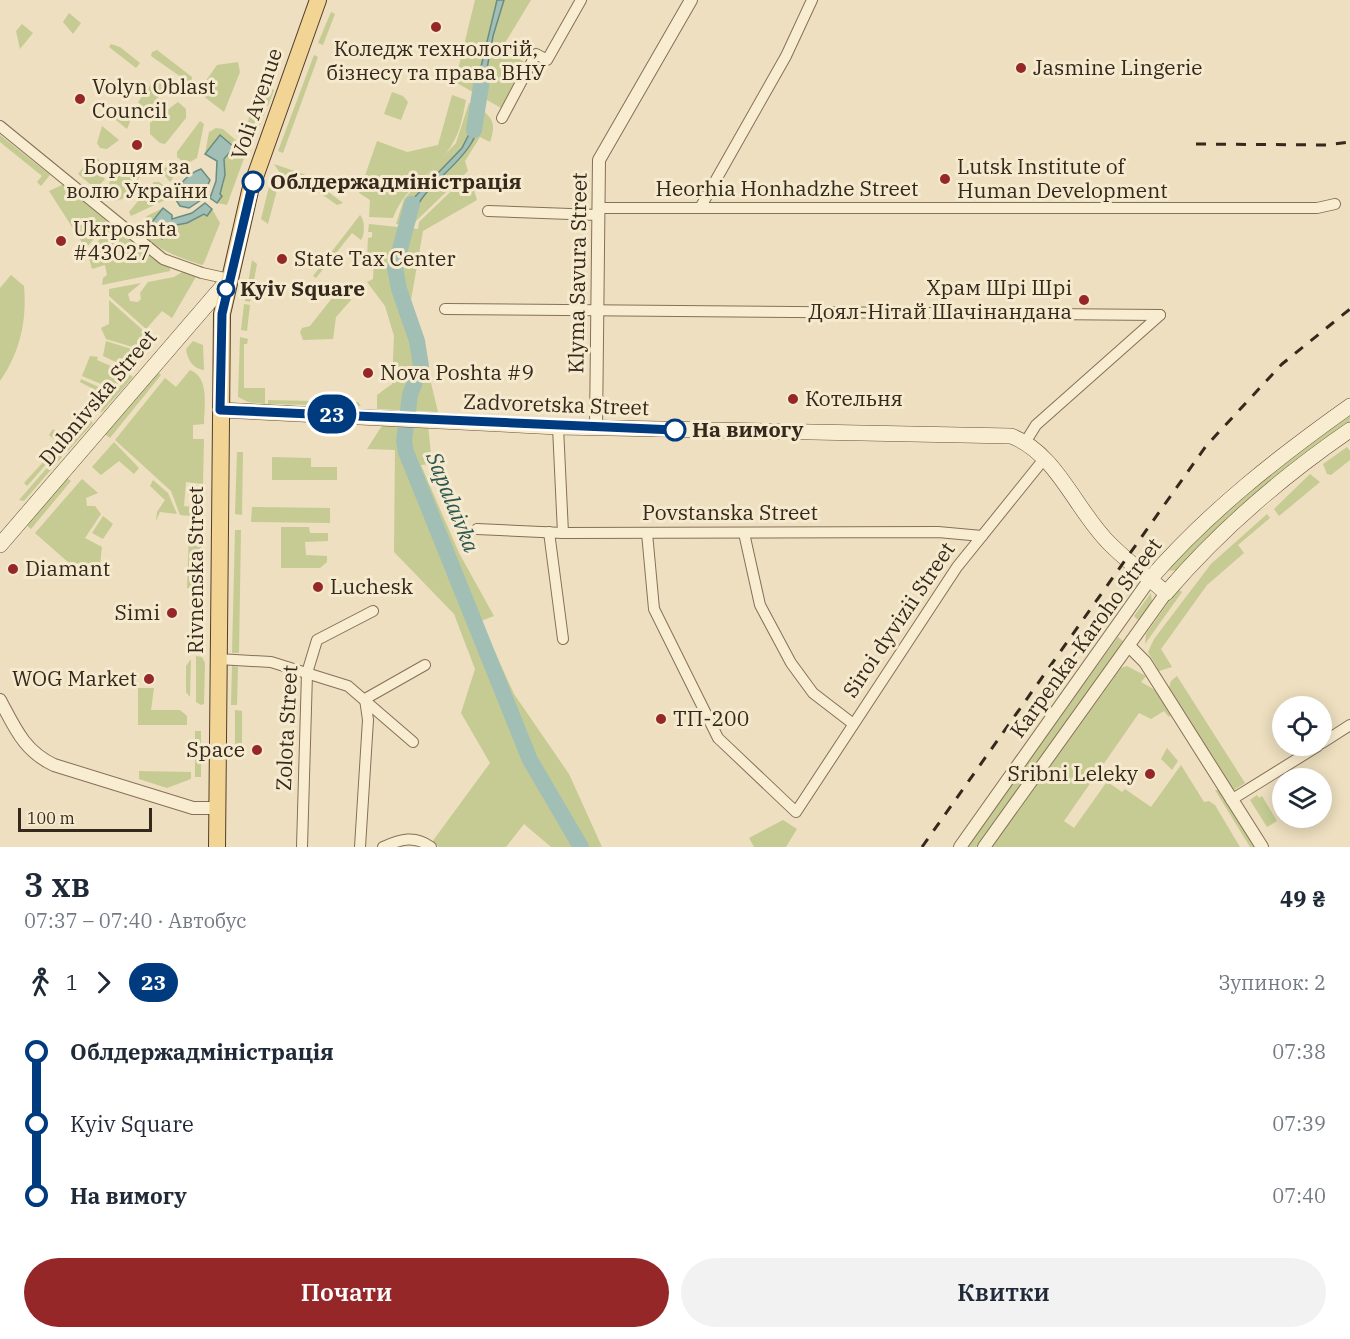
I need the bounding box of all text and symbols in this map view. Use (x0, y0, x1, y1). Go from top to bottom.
marker: Коледж технологій, бізнесу та права ВНУ (429, 20, 443, 34)
place label: Коледж технологій, бізнесу та права ВНУ (327, 34, 546, 86)
street label: Voli Avenue (224, 44, 288, 163)
place label: Jasmine Lingerie (1033, 53, 1203, 81)
marker: Jasmine Lingerie (1014, 61, 1028, 75)
place label: Volyn Oblast Council (92, 72, 215, 124)
marker: Volyn Oblast Council (73, 92, 87, 106)
marker: Борцям за волю України (130, 138, 144, 152)
place label: Борцям за волю України (66, 152, 208, 204)
place label: Lutsk Institute of Human Development (957, 152, 1168, 204)
place label: Облдержадміністрація (270, 167, 522, 195)
marker: Облдержадміністрація (242, 171, 264, 193)
street label: Klyma Savura Street (561, 172, 593, 374)
marker: Lutsk Institute of Human Development (938, 172, 952, 186)
street label: Heorhia Honhadzhe Street (655, 174, 919, 202)
place label: Ukrposhta #43027 (73, 214, 177, 266)
marker: Ukrposhta #43027 (54, 234, 68, 248)
place label: State Tax Center (294, 244, 456, 272)
marker: State Tax Center (275, 252, 289, 266)
place label: Храм Шрі Шрі Доял-Нітай Шачінандана (809, 273, 1072, 325)
place label: Kyiv Square (240, 274, 365, 302)
marker: Kyiv Square (217, 280, 235, 298)
marker: Храм Шрі Шрі Доял-Нітай Шачінандана (1077, 293, 1091, 307)
street label: Dubnivska Street (32, 323, 162, 471)
place label: Nova Poshta #9 (380, 358, 534, 386)
marker: Nova Poshta #9 (361, 366, 375, 380)
place label: Котельня (805, 384, 903, 412)
street label: Zadvoretska Street (462, 387, 650, 421)
marker: Котельня (786, 392, 800, 406)
line badge: 23 (305, 394, 359, 434)
text: 23 (319, 400, 345, 428)
place label: На вимогу (692, 415, 804, 443)
marker: На вимогу (664, 419, 686, 441)
water label: Sapalaivka (420, 446, 487, 556)
street label: Rivnenska Street (181, 486, 209, 654)
street label: Povstanska Street (642, 498, 818, 526)
street label: Karpenka-Karoho Street (1003, 532, 1167, 743)
street label: Siroi dyvizii Street (836, 536, 961, 703)
place label: Diamant (25, 554, 110, 582)
marker: Diamant (6, 562, 20, 576)
place label: Luchesk (330, 572, 414, 600)
marker: Luchesk (311, 580, 325, 594)
place label: Simi (114, 598, 160, 626)
marker: Simi (165, 606, 179, 620)
place label: WOG Market (12, 664, 137, 692)
street label: Zolota Street (269, 664, 303, 792)
marker: WOG Market (142, 672, 156, 686)
map controls (1272, 696, 1332, 828)
button: locate (1272, 696, 1332, 756)
place label: ТП-200 (673, 704, 749, 732)
marker: ТП-200 (654, 712, 668, 726)
place label: Space (186, 735, 245, 763)
marker: Space (250, 743, 264, 757)
place label: Sribni Leleky (1008, 759, 1139, 787)
marker: Sribni Leleky (1143, 767, 1157, 781)
button: layers (1272, 768, 1332, 828)
scale bar (18, 805, 152, 832)
text: 100 m (27, 808, 75, 828)
text: 3 хв (24, 863, 90, 906)
text: 49 ₴ (1280, 884, 1326, 913)
text: 07:37 – 07:40 · Автобус (24, 907, 247, 934)
icon: walk (24, 966, 57, 999)
icon: forward (87, 966, 120, 999)
text: 23 (141, 968, 166, 996)
text: 1 (66, 969, 78, 996)
text: Зупинок: 2 (1218, 969, 1326, 996)
text: Облдержадміністрація (70, 1037, 334, 1066)
text: 07:38 (1272, 1038, 1326, 1065)
text: Kyiv Square (70, 1109, 194, 1138)
text: 07:39 (1272, 1110, 1326, 1137)
text: На вимогу (70, 1181, 187, 1210)
text: 07:40 (1272, 1182, 1326, 1209)
button: Почати (24, 1258, 669, 1327)
button: Квитки (681, 1258, 1326, 1327)

